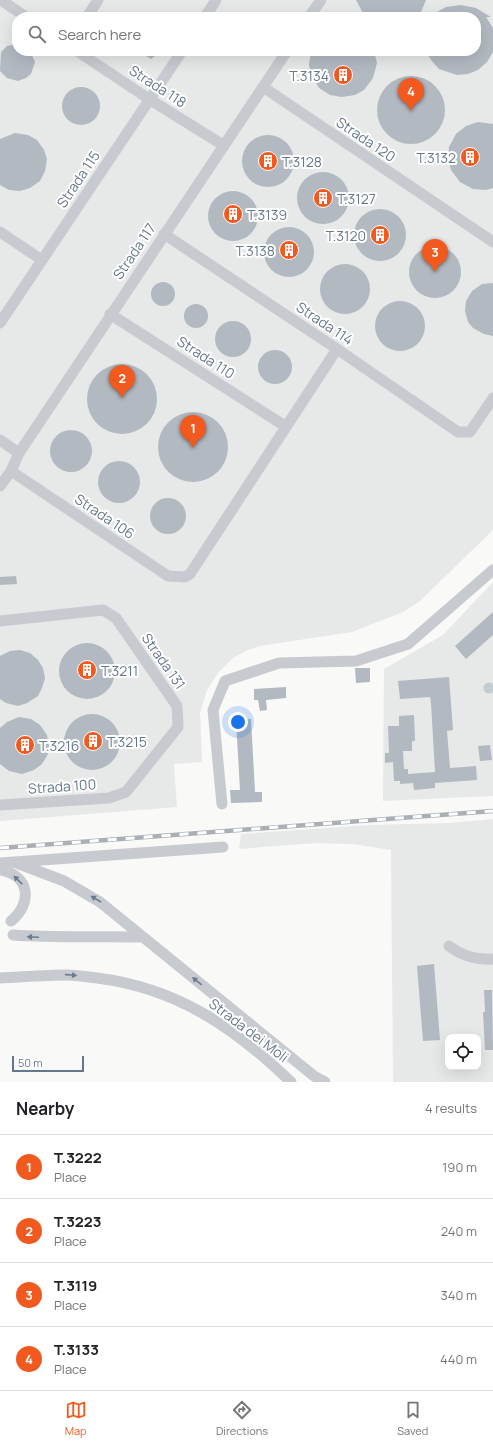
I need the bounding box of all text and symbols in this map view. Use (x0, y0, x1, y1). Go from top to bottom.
search box (12, 12, 481, 56)
icon: search (26, 23, 48, 45)
text: Search here (58, 24, 141, 45)
street label: Strada 118 (126, 60, 190, 112)
building icon: T.3134 (332, 64, 354, 86)
place label: T.3134 (289, 66, 329, 85)
pin: 4 (398, 78, 424, 111)
street label: Strada 120 (333, 112, 399, 166)
building icon: T.3132 (459, 146, 481, 168)
street label: Strada 115 (52, 147, 104, 211)
place label: T.3132 (417, 148, 456, 167)
building icon: T.3128 (257, 150, 279, 172)
place label: T.3128 (282, 152, 322, 171)
building icon: T.3127 (312, 187, 334, 209)
place label: T.3127 (337, 189, 376, 208)
building icon: T.3139 (222, 203, 244, 225)
place label: T.3139 (247, 205, 287, 224)
street label: Strada 117 (108, 219, 160, 283)
building icon: T.3120 (369, 224, 391, 246)
place label: T.3120 (326, 226, 366, 245)
building icon: T.3138 (278, 239, 300, 261)
pin: 3 (422, 239, 448, 272)
place label: T.3138 (235, 241, 275, 260)
street label: Strada 114 (293, 297, 357, 349)
street label: Strada 110 (174, 331, 238, 383)
pin: 2 (109, 365, 135, 398)
pin: 1 (180, 415, 206, 448)
street label: Strada 106 (71, 489, 139, 543)
street label: Strada 131 (138, 629, 190, 693)
building icon: T.3211 (76, 659, 98, 681)
place label: T.3211 (101, 661, 138, 680)
your location (228, 712, 248, 732)
building icon: T.3215 (82, 730, 104, 752)
place label: T.3215 (107, 732, 147, 751)
building icon: T.3216 (14, 734, 36, 756)
place label: T.3216 (39, 736, 79, 755)
street label: Strada 100 (27, 774, 97, 798)
one-way arrow (13, 875, 23, 885)
one-way arrow (90, 896, 102, 903)
one-way arrow (27, 933, 39, 940)
one-way arrow (65, 972, 77, 979)
one-way arrow (191, 977, 202, 986)
street label: Strada dei Moli (205, 994, 293, 1066)
map controls (445, 1034, 481, 1070)
button: locate (445, 1034, 481, 1070)
scale bar (12, 1054, 84, 1073)
text: 50 m (18, 1055, 43, 1070)
text: Nearby (16, 1097, 74, 1120)
text: 4 results (425, 1099, 477, 1117)
text: T.3222 (54, 1147, 102, 1168)
text: 1 (26, 1158, 32, 1176)
text: 190 m (442, 1158, 477, 1176)
text: Place (54, 1168, 87, 1186)
text: T.3223 (54, 1211, 101, 1232)
text: 2 (25, 1222, 33, 1240)
text: 240 m (441, 1222, 477, 1240)
text: Place (54, 1232, 87, 1250)
text: T.3119 (54, 1275, 97, 1296)
text: 3 (25, 1286, 33, 1304)
text: 340 m (441, 1286, 477, 1304)
text: Place (54, 1296, 87, 1314)
text: T.3133 (54, 1339, 99, 1360)
text: 4 (25, 1350, 33, 1368)
text: 440 m (440, 1350, 477, 1368)
text: Place (54, 1360, 87, 1378)
tab: Map (65, 1399, 87, 1438)
tab: Directions (216, 1399, 268, 1438)
tab: Saved (397, 1399, 428, 1438)

